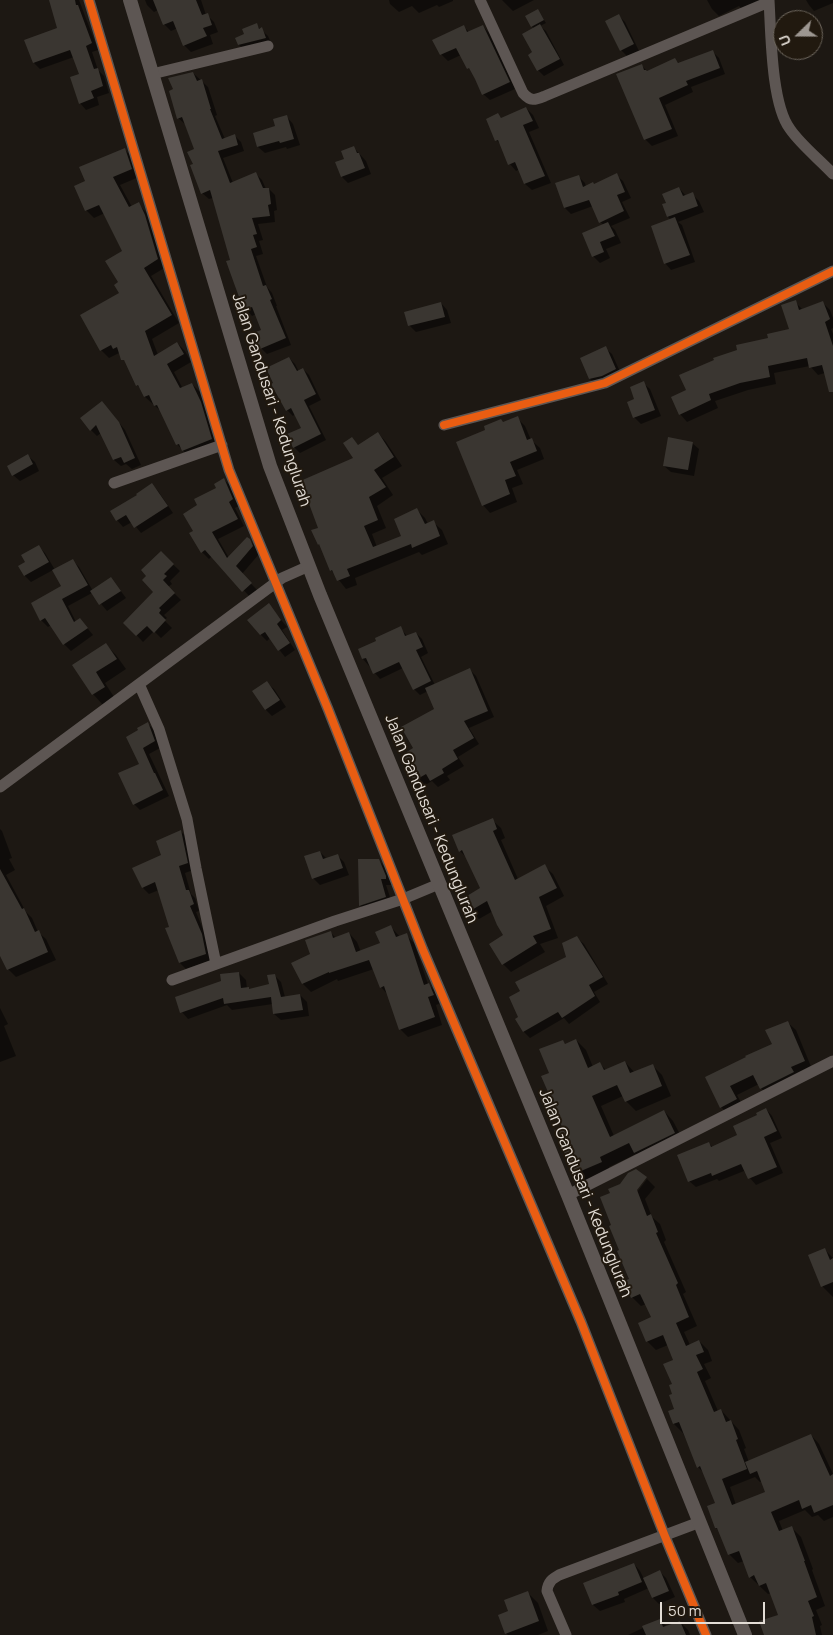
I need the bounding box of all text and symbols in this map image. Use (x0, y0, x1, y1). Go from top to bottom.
north arrow (773, 10, 823, 60)
text: U (774, 32, 795, 49)
street label: Jalan Gandusari - Kedunglurah (227, 291, 315, 509)
street label: Jalan Gandusari - Kedunglurah (380, 712, 482, 926)
street label: Jalan Gandusari - Kedunglurah (534, 1086, 636, 1300)
scale bar (663, 1592, 768, 1624)
text: 50 m (668, 1600, 702, 1621)

